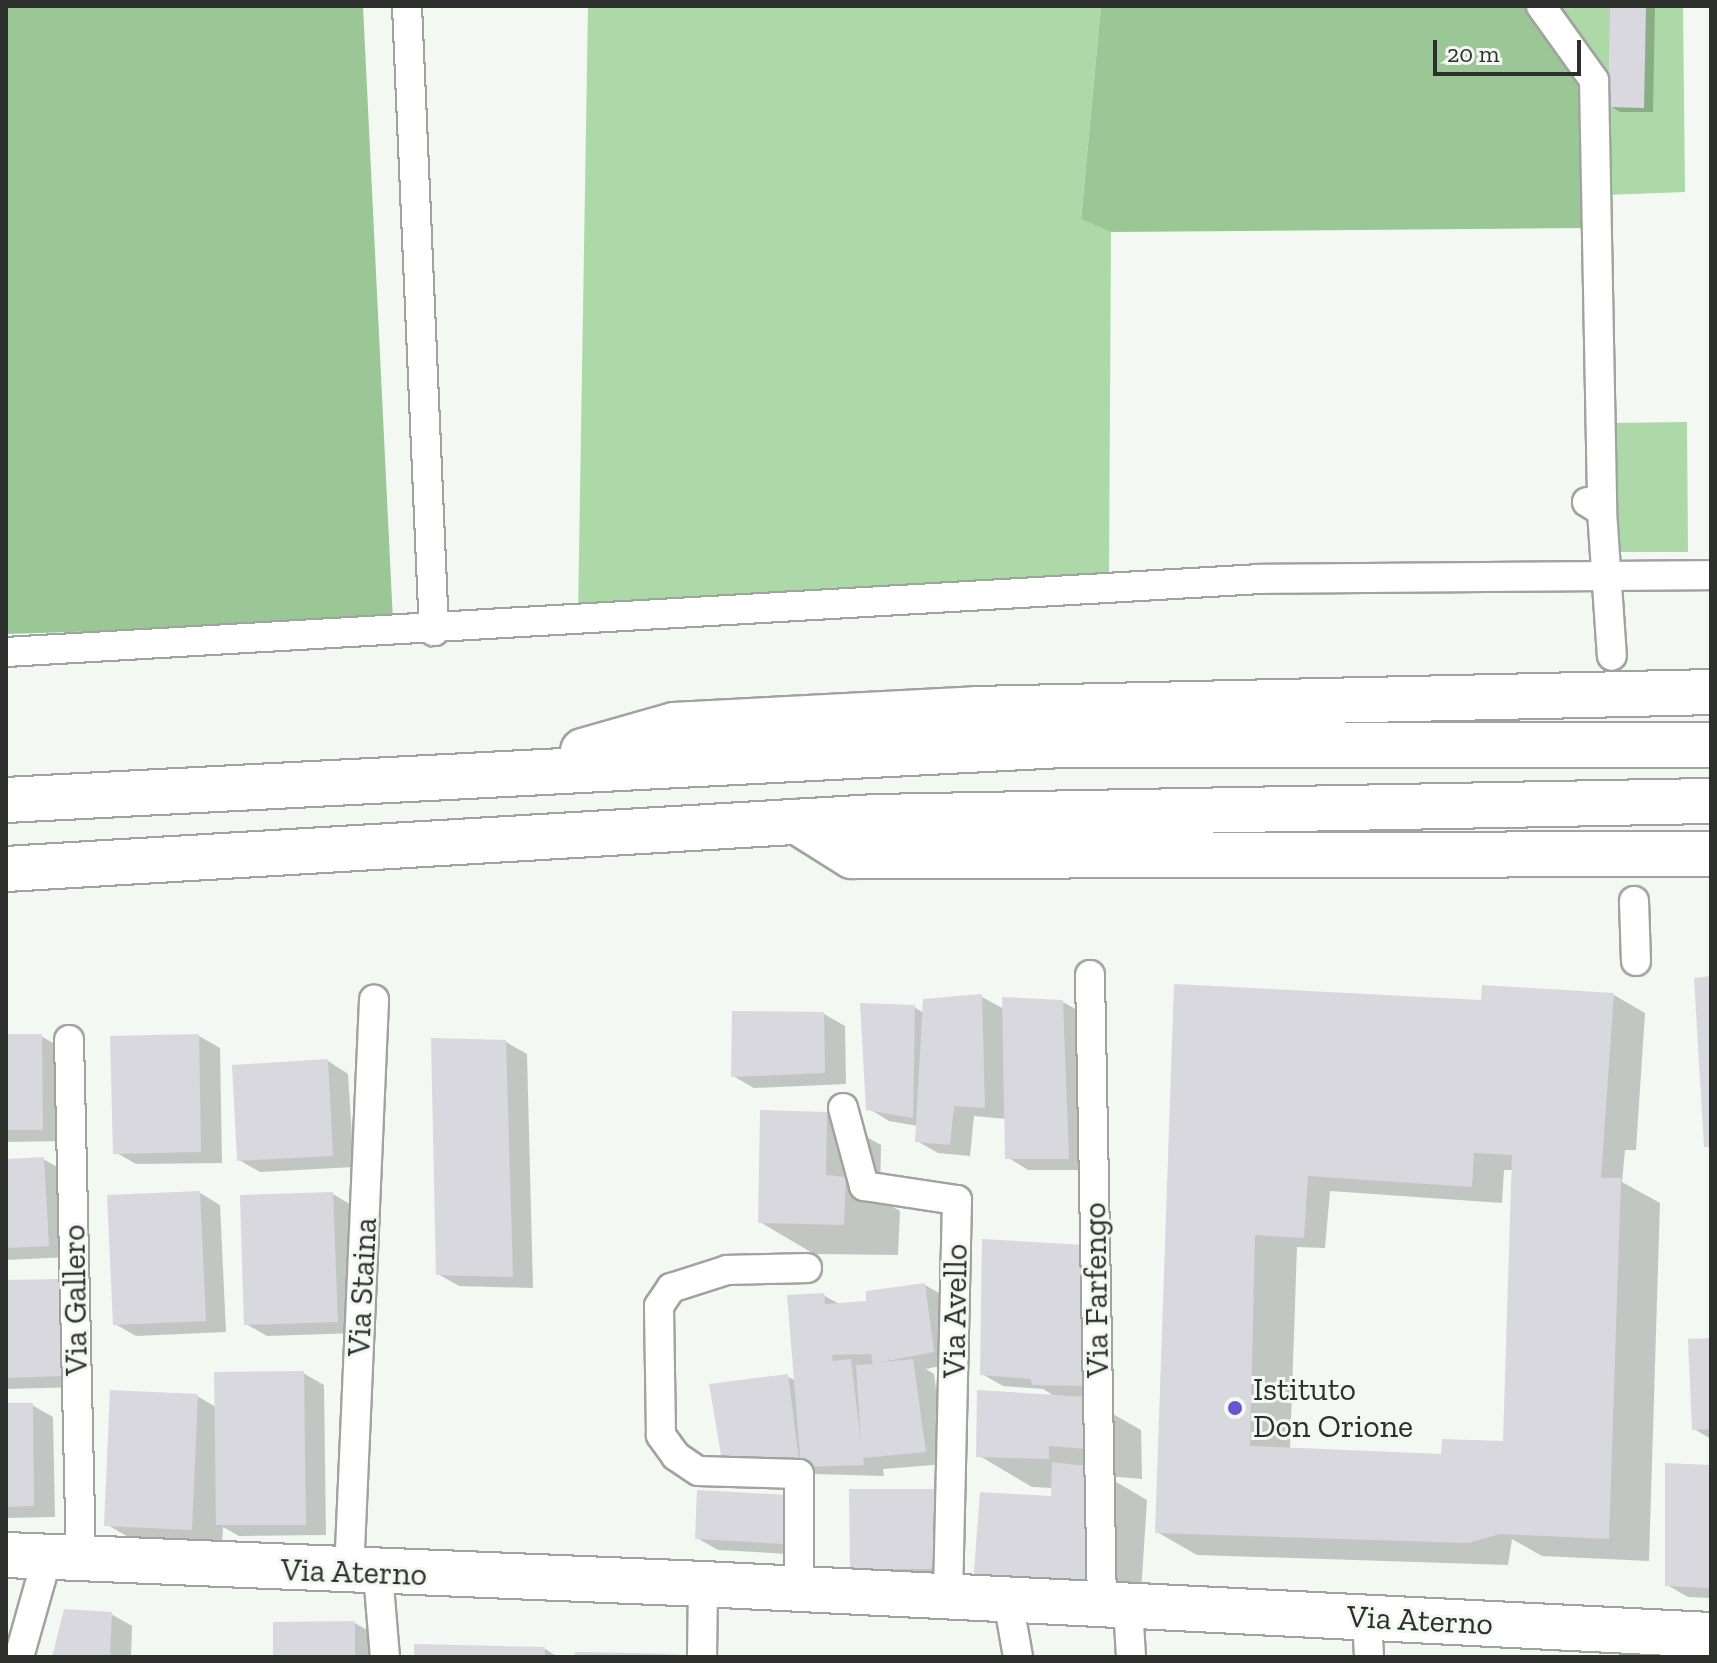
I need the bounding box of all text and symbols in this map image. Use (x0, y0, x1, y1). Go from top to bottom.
scale bar (1437, 24, 1585, 74)
text: 20 m (1447, 39, 1499, 68)
street label: Via Farfengo (1075, 1202, 1117, 1378)
street label: Via Staina (339, 1217, 385, 1357)
street label: Via Gallero (54, 1224, 96, 1376)
street label: Via Avello (935, 1243, 975, 1379)
place label: Istituto Don Orione (1253, 1371, 1413, 1446)
marker: Istituto Don Orione (1224, 1397, 1246, 1419)
street label: Via Aterno (280, 1550, 428, 1594)
street label: Via Aterno (1345, 1597, 1495, 1643)

